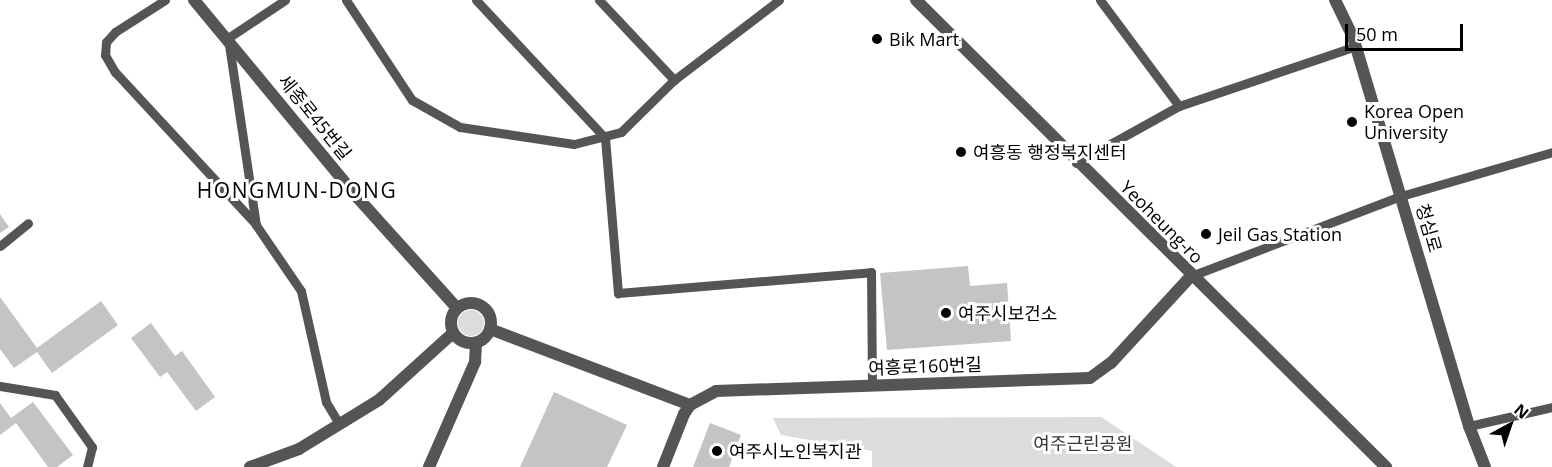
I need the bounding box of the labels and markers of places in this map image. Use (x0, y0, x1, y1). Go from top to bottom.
place label: Bik Mart (889, 28, 959, 50)
marker: Bik Mart (870, 32, 884, 46)
place label: Korea Open University (1364, 101, 1464, 144)
marker: Korea Open University (1345, 115, 1359, 129)
place label: 여흥동 행정복지센터 (973, 141, 1127, 163)
marker: 여흥동 행정복지센터 (954, 145, 968, 159)
place label: Jeil Gas Station (1218, 223, 1342, 245)
marker: Jeil Gas Station (1199, 227, 1213, 241)
place label: 여주시보건소 (958, 302, 1057, 324)
marker: 여주시보건소 (939, 306, 953, 320)
place label: 여주시노인복지관 (729, 440, 861, 462)
marker: 여주시노인복지관 (710, 444, 724, 458)

